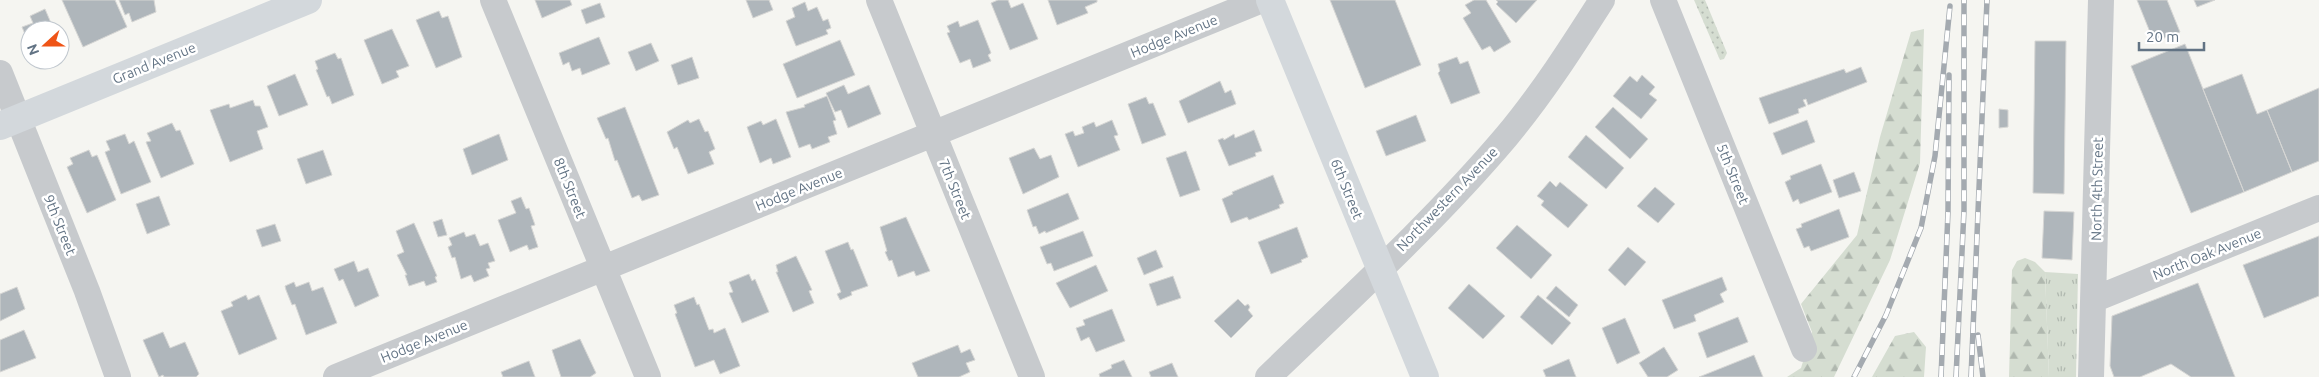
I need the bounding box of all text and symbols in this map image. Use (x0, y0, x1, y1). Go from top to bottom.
street label: Hodge Avenue (1128, 11, 1220, 61)
north arrow (20, 20, 70, 70)
scale bar (2139, 20, 2204, 52)
text: 20 m (2146, 28, 2179, 45)
street label: Grand Avenue (110, 39, 198, 87)
text: N (24, 42, 42, 57)
street label: North 4th Street (2088, 136, 2106, 241)
street label: 5th Street (1714, 141, 1753, 207)
street label: Northwestern Avenue (1393, 144, 1501, 254)
street label: 8th Street (551, 155, 590, 221)
street label: 7th Street (936, 156, 975, 222)
street label: 6th Street (1328, 156, 1367, 222)
street label: Hodge Avenue (753, 164, 845, 214)
street label: 9th Street (41, 192, 80, 258)
street label: North Oak Avenue (2150, 225, 2264, 283)
street label: Hodge Avenue (378, 316, 470, 366)

